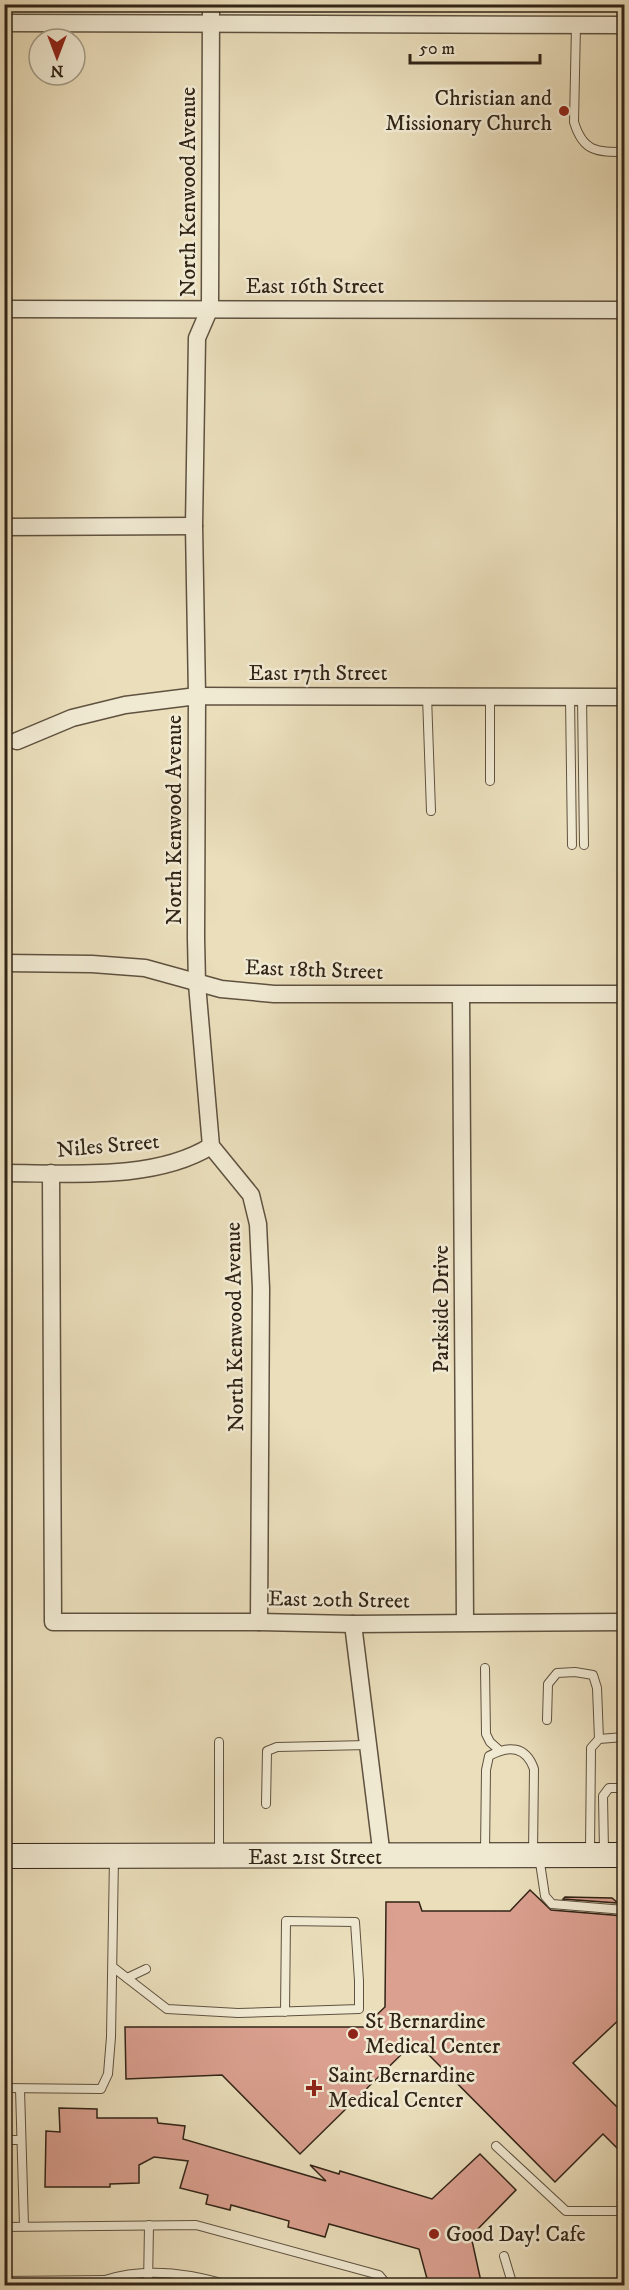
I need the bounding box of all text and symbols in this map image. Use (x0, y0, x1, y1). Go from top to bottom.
north arrow (27, 27, 87, 87)
scale bar (410, 27, 540, 65)
text: 50 m (419, 38, 455, 60)
text: N (50, 61, 64, 81)
place label: Christian and Missionary Church (385, 85, 552, 137)
street label: North Kenwood Avenue (175, 87, 202, 297)
marker: Christian and Missionary Church (557, 104, 571, 118)
street label: East 16th Street (246, 273, 384, 300)
street label: East 17th Street (248, 660, 388, 687)
street label: North Kenwood Avenue (161, 715, 188, 925)
street label: East 18th Street (244, 954, 384, 986)
street label: Niles Street (56, 1128, 160, 1164)
street label: North Kenwood Avenue (220, 1222, 250, 1432)
street label: Parkside Drive (428, 1245, 455, 1373)
street label: East 20th Street (268, 1585, 410, 1615)
street label: East 21st Street (248, 1844, 382, 1871)
place label: St Bernardine Medical Center (365, 2008, 501, 2060)
marker: St Bernardine Medical Center (346, 2027, 360, 2041)
place label: Saint Bernardine Medical Center (328, 2062, 475, 2114)
marker: Saint Bernardine Medical Center (305, 2079, 323, 2097)
place label: Good Day! Cafe (446, 2221, 586, 2248)
marker: Good Day! Cafe (427, 2227, 441, 2241)

